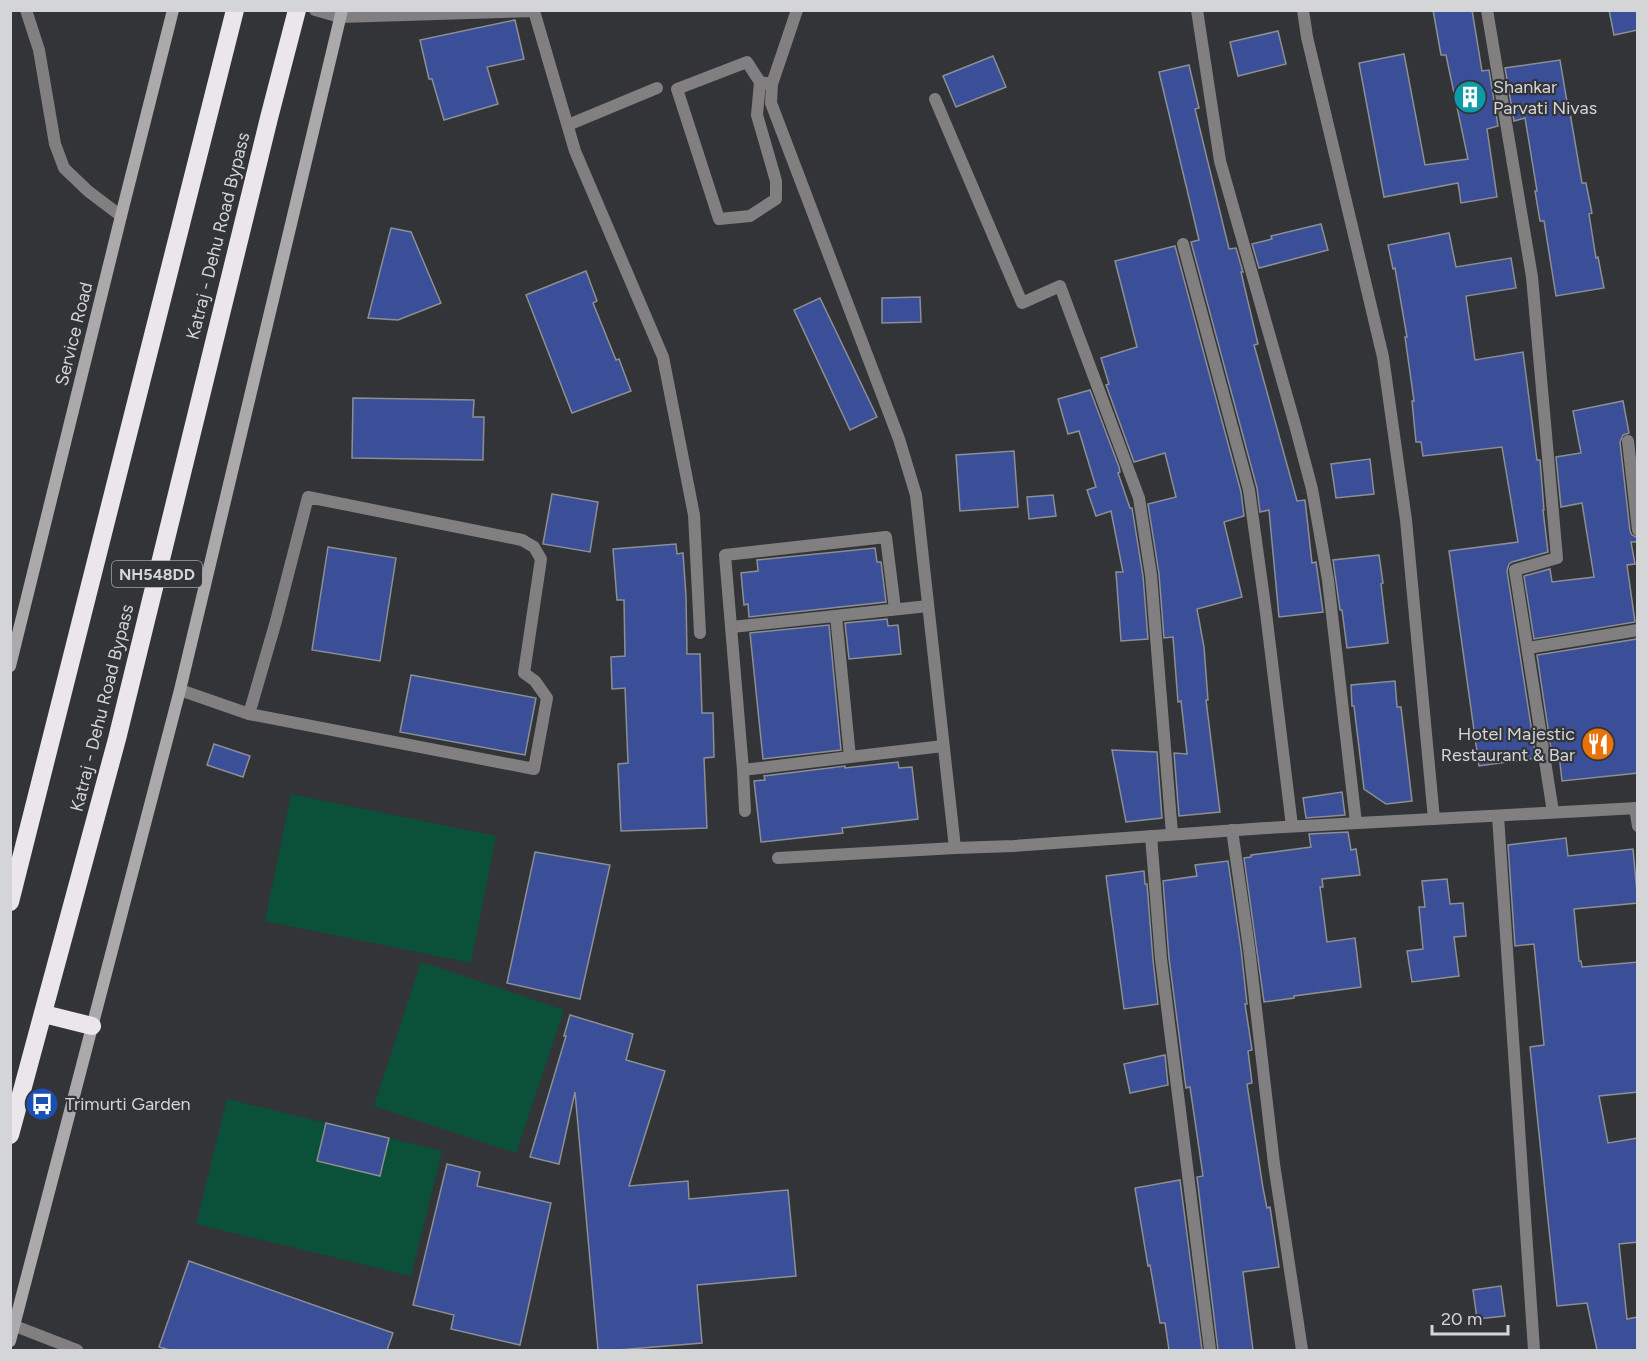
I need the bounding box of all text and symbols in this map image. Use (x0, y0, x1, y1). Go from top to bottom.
place label: Shankar Parvati Nivas (1493, 76, 1597, 119)
building icon: Shankar Parvati Nivas (1452, 79, 1488, 115)
street label: Katraj - Dehu Road Bypass (182, 130, 254, 342)
street label: Service Road (51, 280, 97, 388)
road number: NH548DD (112, 561, 202, 587)
street label: Katraj - Dehu Road Bypass (66, 602, 138, 814)
place label: Hotel Majestic Restaurant & Bar (1441, 723, 1575, 766)
restaurant icon: Hotel Majestic Restaurant & Bar (1580, 726, 1616, 762)
bus stop icon: Trimurti Garden (24, 1086, 60, 1122)
place label: Trimurti Garden (65, 1093, 191, 1115)
scale bar (1432, 1298, 1508, 1336)
text: 20 m (1441, 1308, 1482, 1330)

